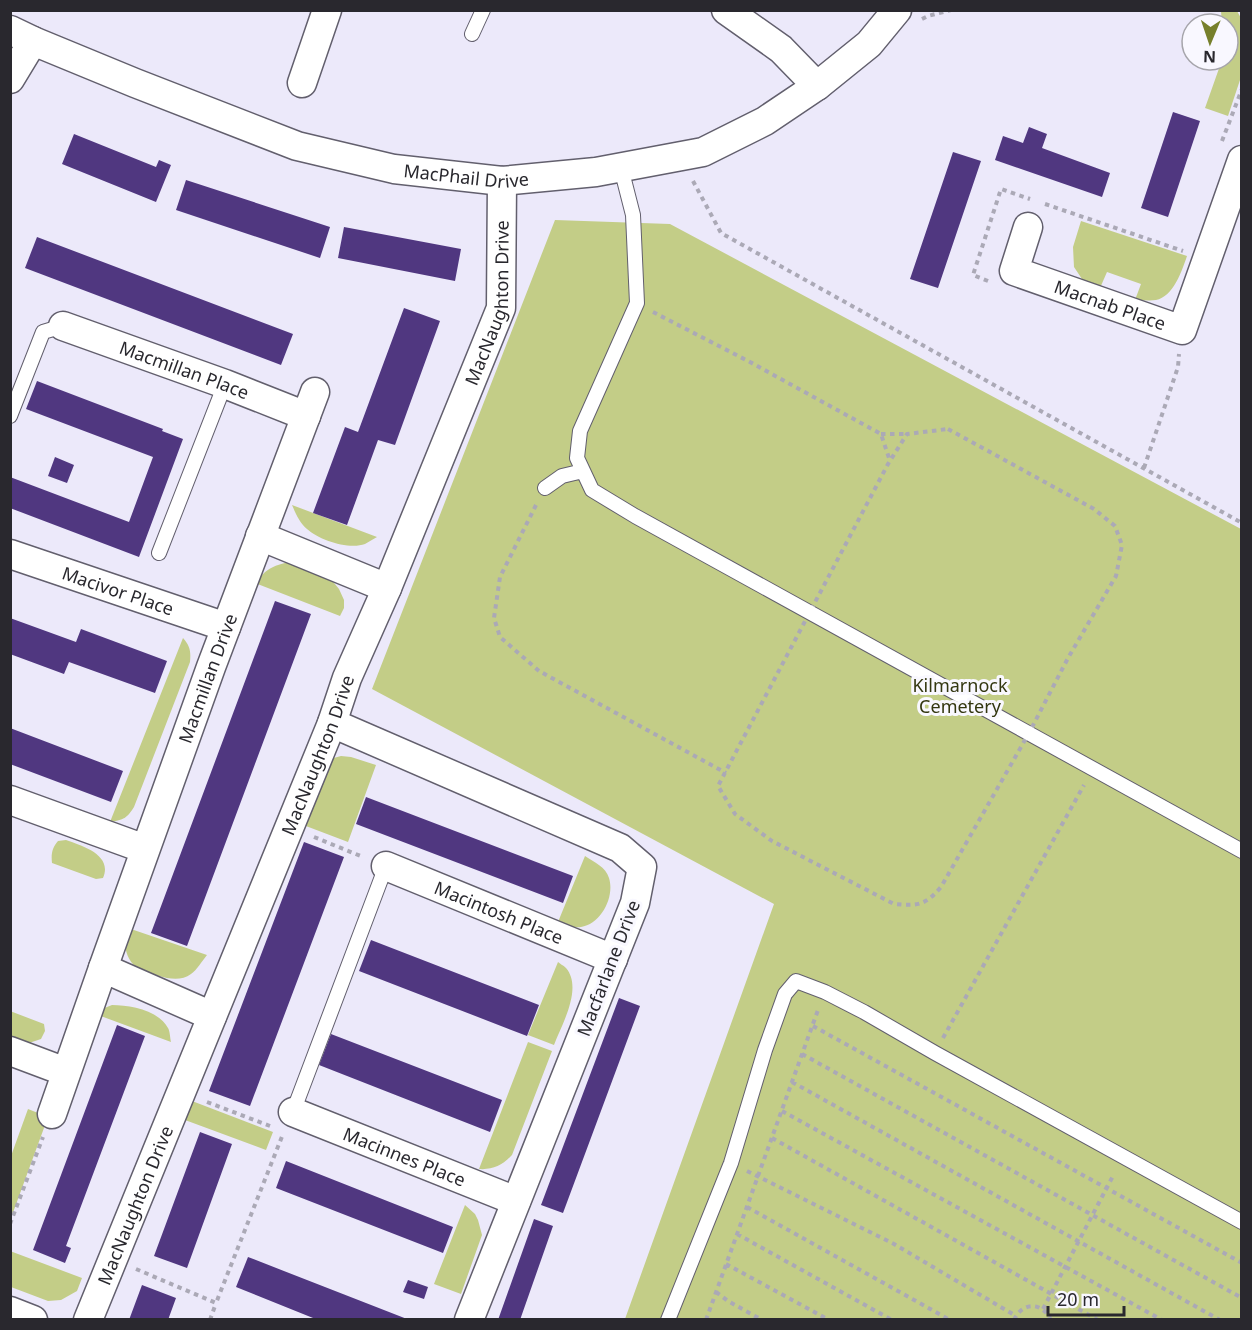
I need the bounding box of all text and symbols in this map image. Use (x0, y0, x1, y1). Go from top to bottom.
north arrow (1180, 12, 1240, 72)
text: N (1203, 46, 1216, 68)
street label: MacPhail Drive (402, 158, 530, 193)
street label: MacNaughton Drive (459, 220, 514, 389)
street label: Macnab Place (1051, 274, 1169, 335)
street label: Macmillan Place (116, 335, 253, 404)
street label: Macivor Place (59, 561, 177, 620)
street label: Macmillan Drive (173, 610, 242, 746)
street label: MacNaughton Drive (276, 672, 359, 839)
park label: Kilmarnock Cemetery (912, 673, 1008, 718)
street label: Macintosh Place (431, 875, 567, 949)
street label: Macfarlane Drive (571, 896, 645, 1040)
street label: Macinnes Place (340, 1121, 469, 1192)
street label: MacNaughton Drive (92, 1122, 178, 1288)
scale bar (1048, 1279, 1124, 1317)
text: 20 m (1057, 1287, 1099, 1311)

